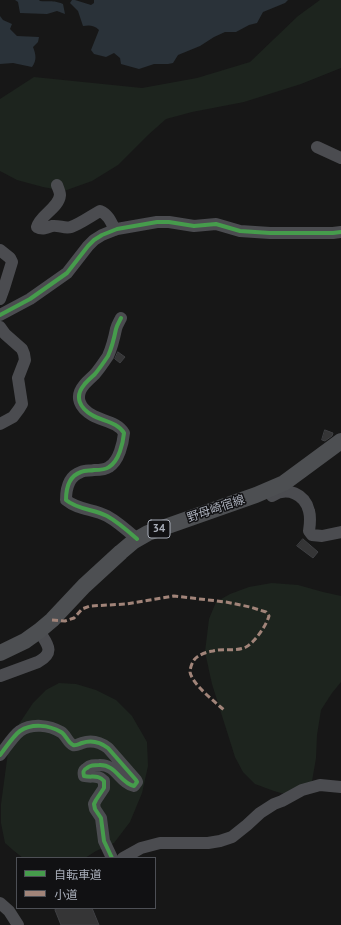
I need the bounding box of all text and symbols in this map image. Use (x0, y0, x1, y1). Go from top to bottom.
street label: 野母崎宿線 (185, 492, 247, 526)
road number: 34 (148, 520, 170, 538)
legend (16, 857, 156, 909)
text: 自転車道 (54, 867, 102, 882)
text: 小道 (54, 887, 78, 902)

